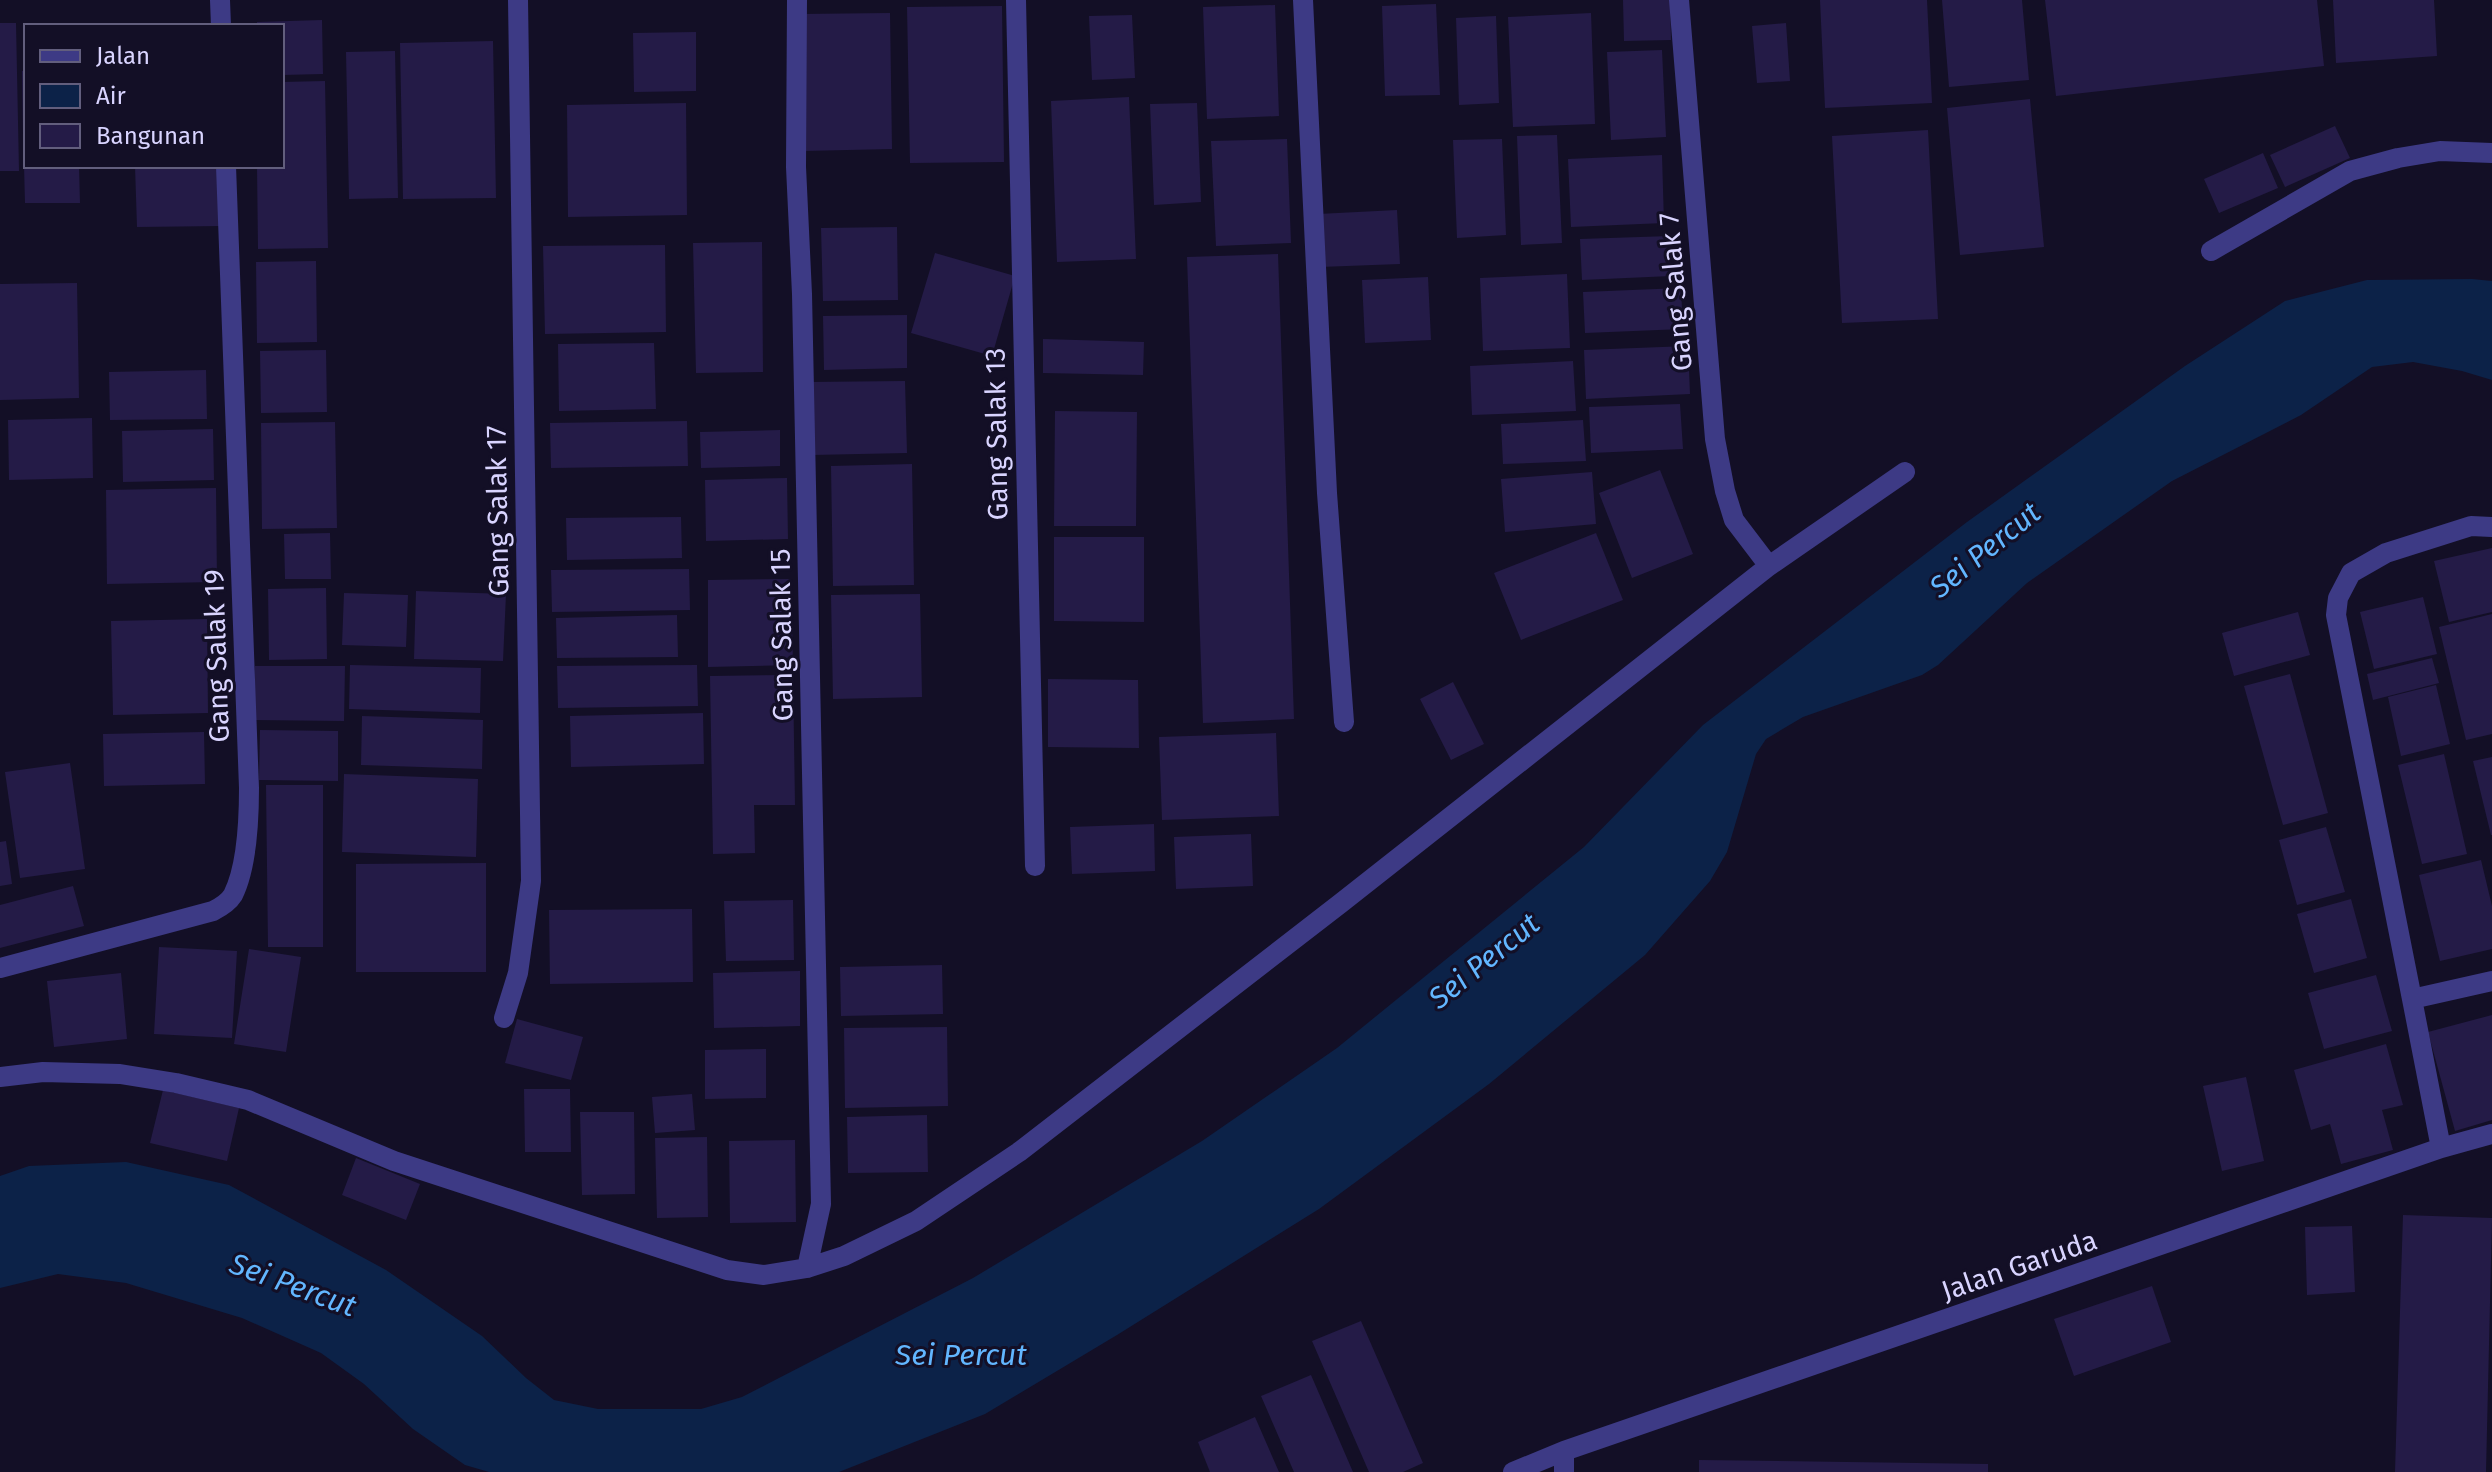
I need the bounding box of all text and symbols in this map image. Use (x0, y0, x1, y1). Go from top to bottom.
legend (24, 24, 284, 168)
text: Jalan (96, 42, 150, 70)
text: Air (96, 82, 127, 110)
text: Bangunan (96, 122, 205, 150)
street label: Gang Salak 7 (1652, 211, 1699, 373)
street label: Gang Salak 13 (978, 347, 1015, 521)
street label: Gang Salak 17 (480, 425, 515, 597)
water label: Sei Percut (1922, 494, 2048, 606)
street label: Gang Salak 15 (763, 548, 800, 722)
street label: Gang Salak 19 (197, 569, 236, 743)
water label: Sei Percut (1421, 905, 1547, 1017)
street label: Jalan Garuda (1937, 1223, 2101, 1308)
water label: Sei Percut (224, 1245, 362, 1325)
water label: Sei Percut (894, 1337, 1027, 1373)

